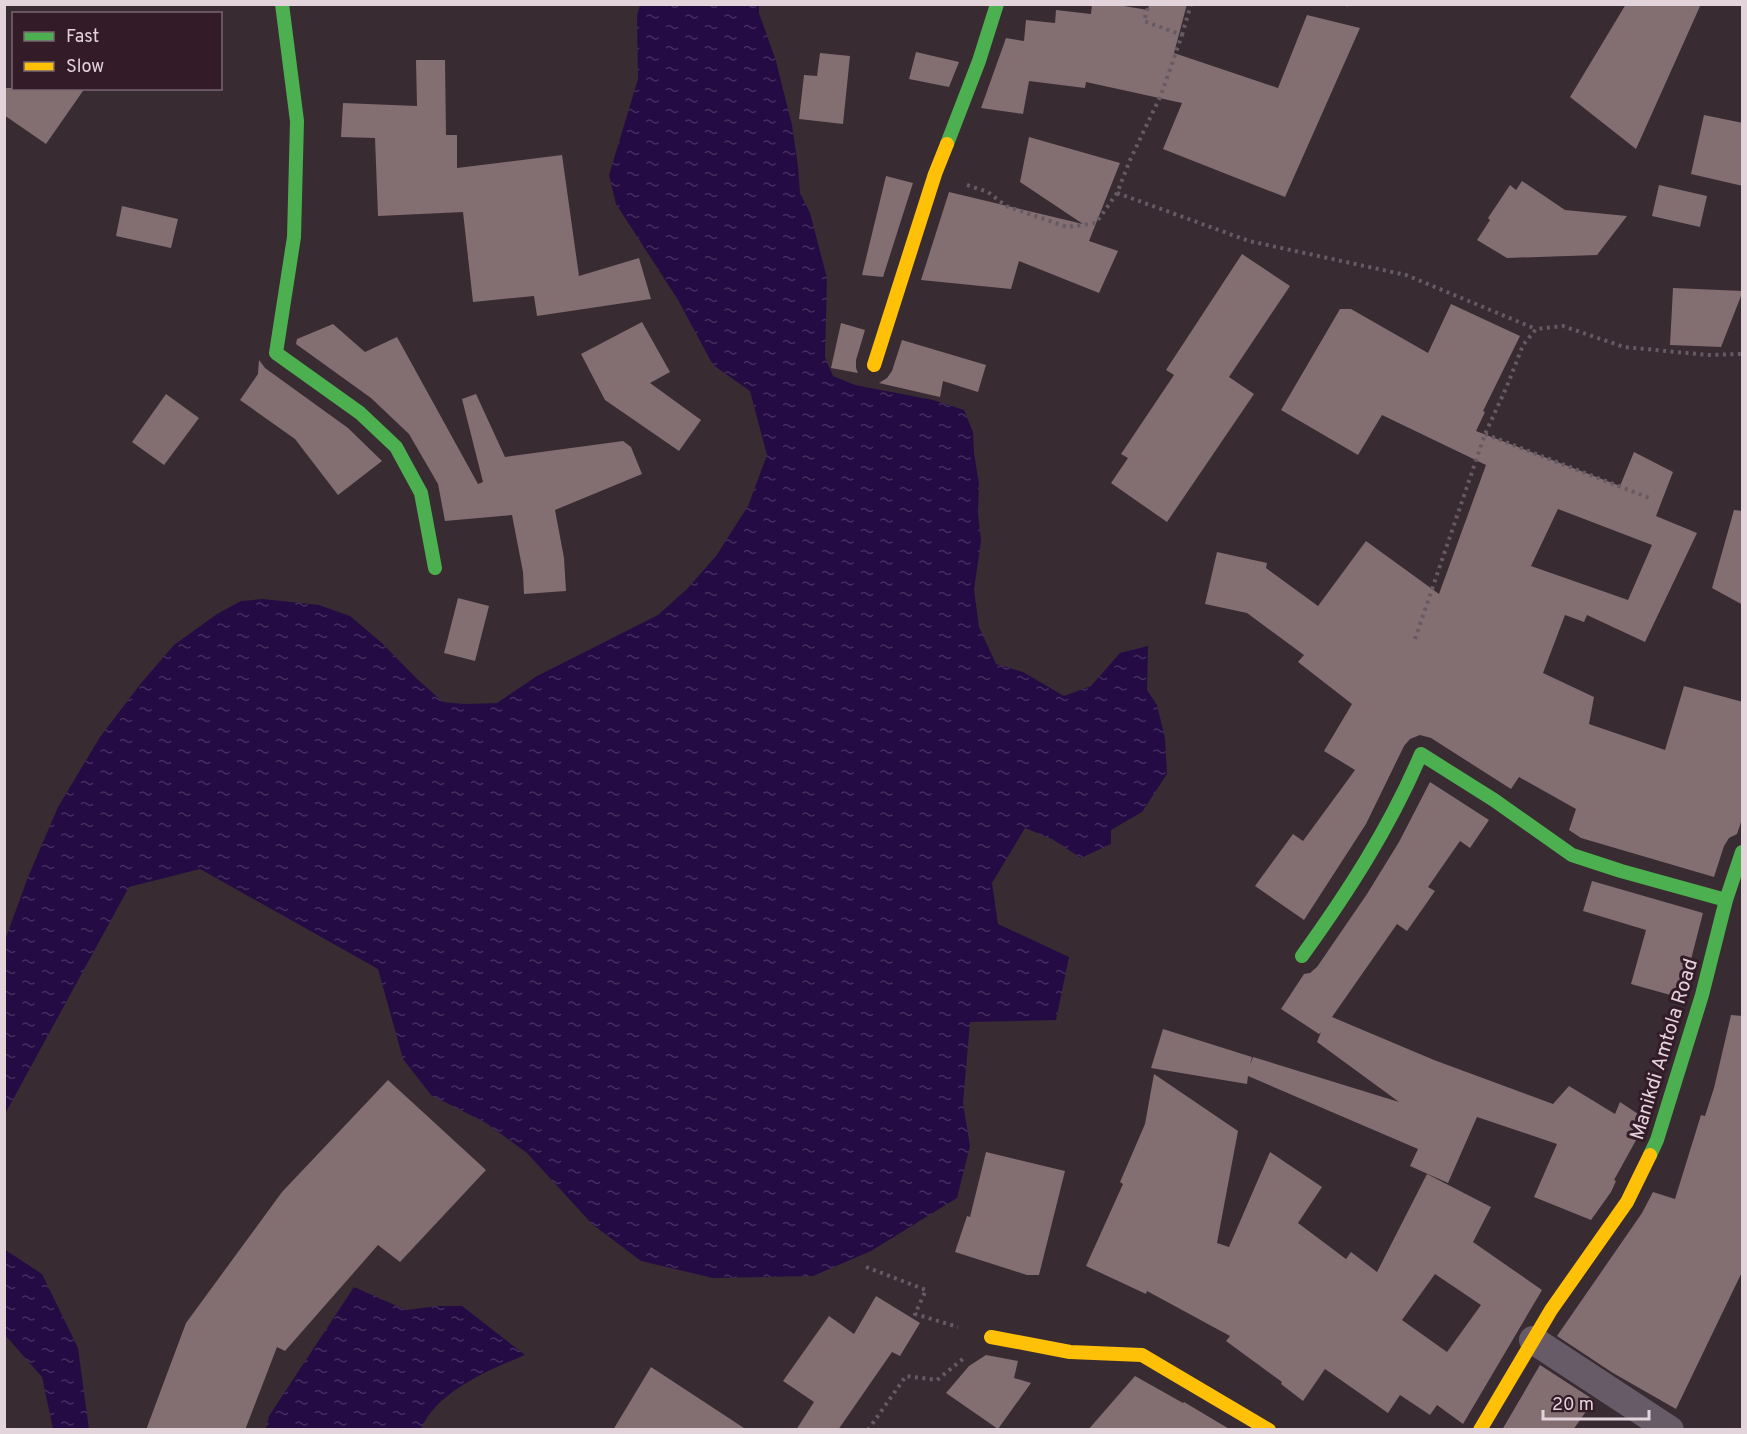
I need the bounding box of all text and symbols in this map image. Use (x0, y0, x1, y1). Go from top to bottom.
legend (12, 12, 222, 90)
text: Fast (66, 26, 99, 49)
text: Slow (66, 56, 104, 79)
street label: Manikdi Amtola Road (1625, 956, 1705, 1143)
scale bar (1543, 1383, 1650, 1421)
text: 20 m (1552, 1394, 1594, 1417)

